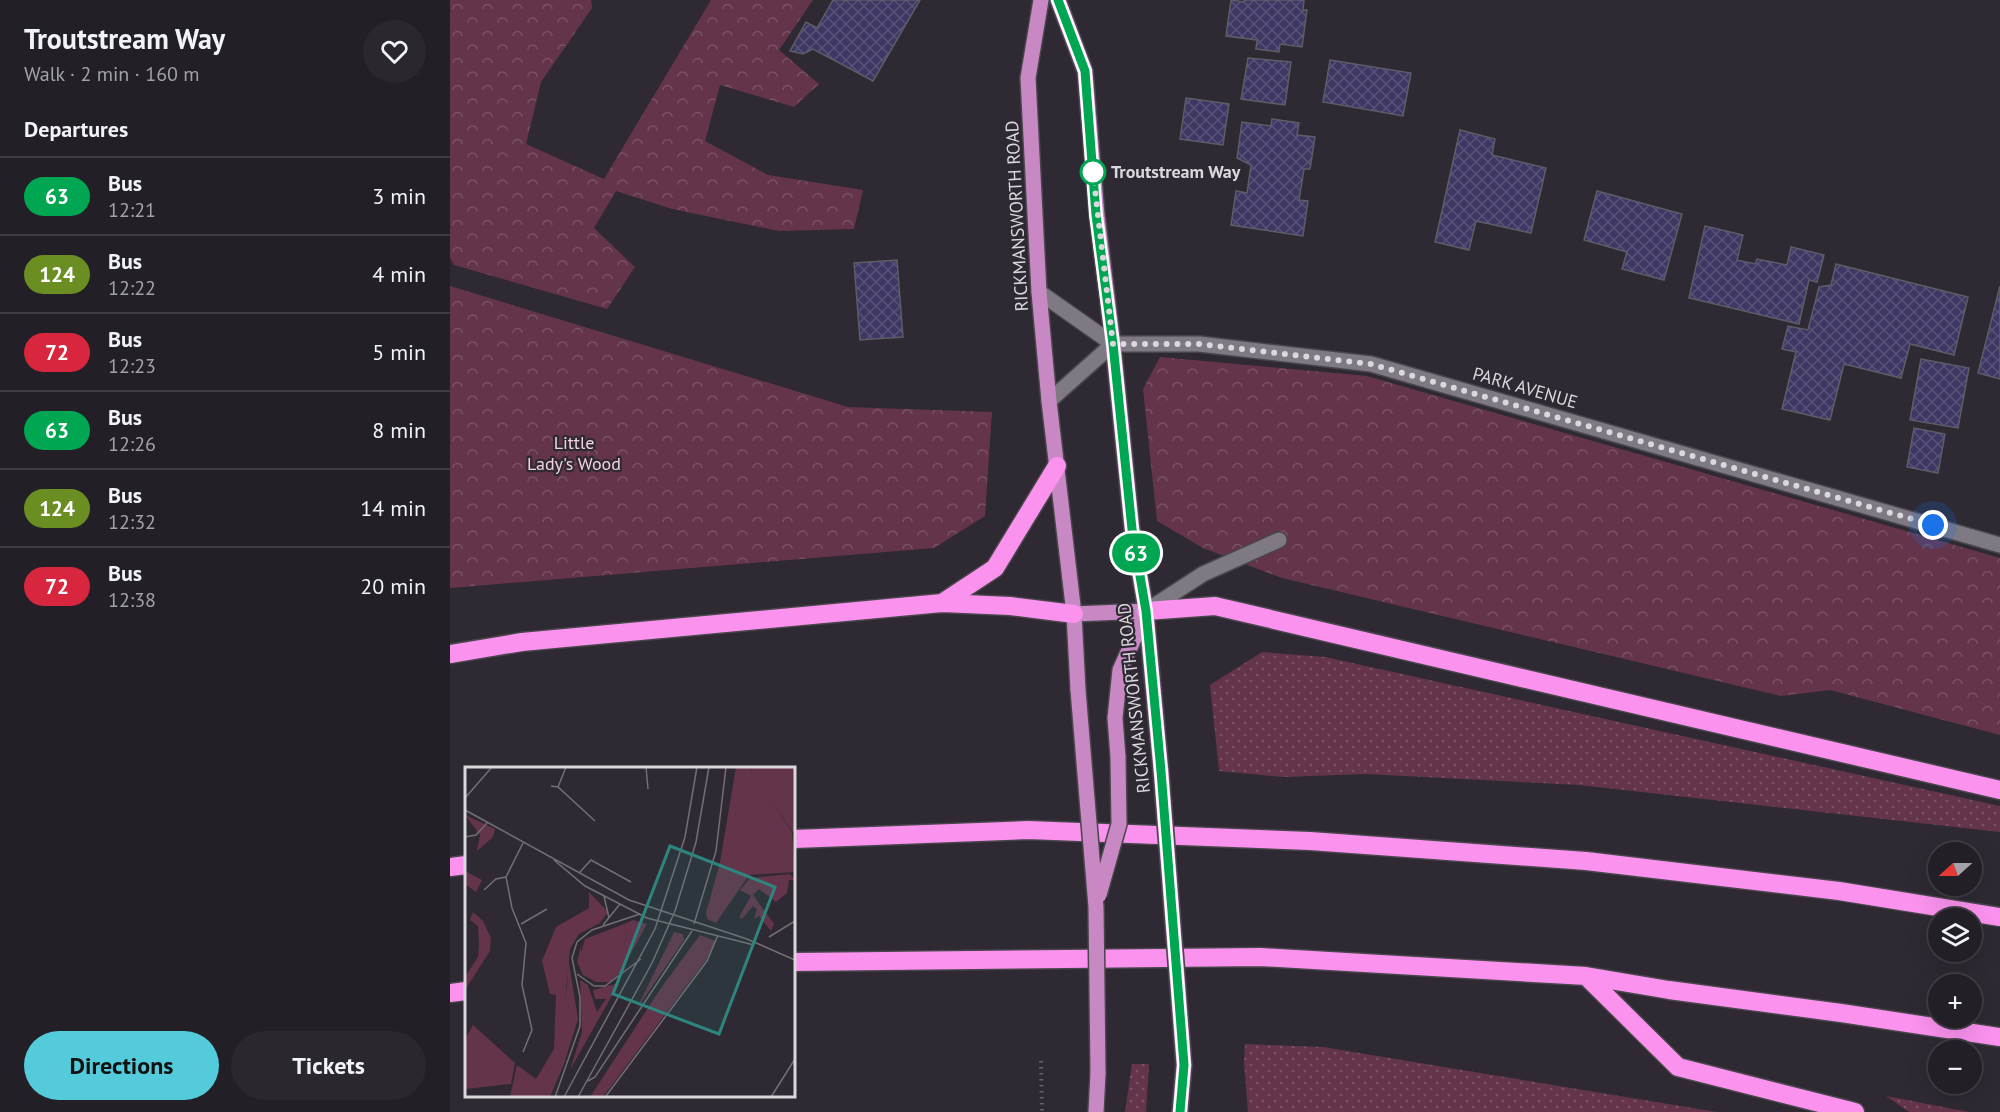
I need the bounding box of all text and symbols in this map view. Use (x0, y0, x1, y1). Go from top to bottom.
text: Troutstream Way (24, 20, 225, 57)
button: heart (363, 20, 426, 83)
text: Walk · 2 min · 160 m (24, 61, 200, 87)
text: Departures (24, 115, 128, 143)
street label: RICKMANSWORTH ROAD (1000, 120, 1033, 312)
marker: Troutstream Way (1080, 159, 1106, 185)
place label: Troutstream Way (1111, 160, 1241, 183)
text: Bus (108, 169, 142, 197)
text: 3 min (372, 182, 426, 210)
text: 63 (45, 183, 69, 210)
text: 12:21 (108, 197, 156, 223)
text: Bus (108, 247, 142, 275)
text: 4 min (372, 260, 426, 288)
text: 124 (39, 261, 75, 288)
text: 12:22 (108, 275, 156, 301)
text: Bus (108, 325, 142, 353)
text: 5 min (372, 338, 426, 366)
text: 72 (45, 339, 69, 366)
text: 12:23 (108, 353, 156, 379)
street label: PARK AVENUE (1470, 362, 1580, 413)
text: Bus (108, 403, 142, 431)
text: 8 min (372, 416, 426, 444)
text: 63 (45, 417, 69, 444)
text: 12:26 (108, 431, 156, 457)
park label: Little Lady's Wood (527, 431, 621, 475)
text: Bus (108, 481, 142, 509)
text: 14 min (360, 494, 426, 522)
text: 124 (39, 495, 75, 522)
text: 12:32 (108, 509, 156, 535)
your location (1918, 510, 1948, 540)
line badge: 63 (1109, 534, 1163, 572)
text: 63 (1124, 540, 1148, 567)
text: Bus (108, 559, 142, 587)
text: 20 min (360, 572, 426, 600)
text: 72 (45, 573, 69, 600)
text: 12:38 (108, 587, 156, 613)
street label: RICKMANSWORTH ROAD (1112, 602, 1155, 794)
inset map (465, 767, 795, 1097)
north arrow (1928, 842, 1982, 896)
map controls (1928, 842, 1982, 1094)
button: layers (1928, 908, 1982, 962)
button: + (1928, 974, 1982, 1028)
button: Directions (24, 1031, 219, 1100)
button: Tickets (231, 1031, 426, 1100)
button: − (1928, 1040, 1982, 1094)

